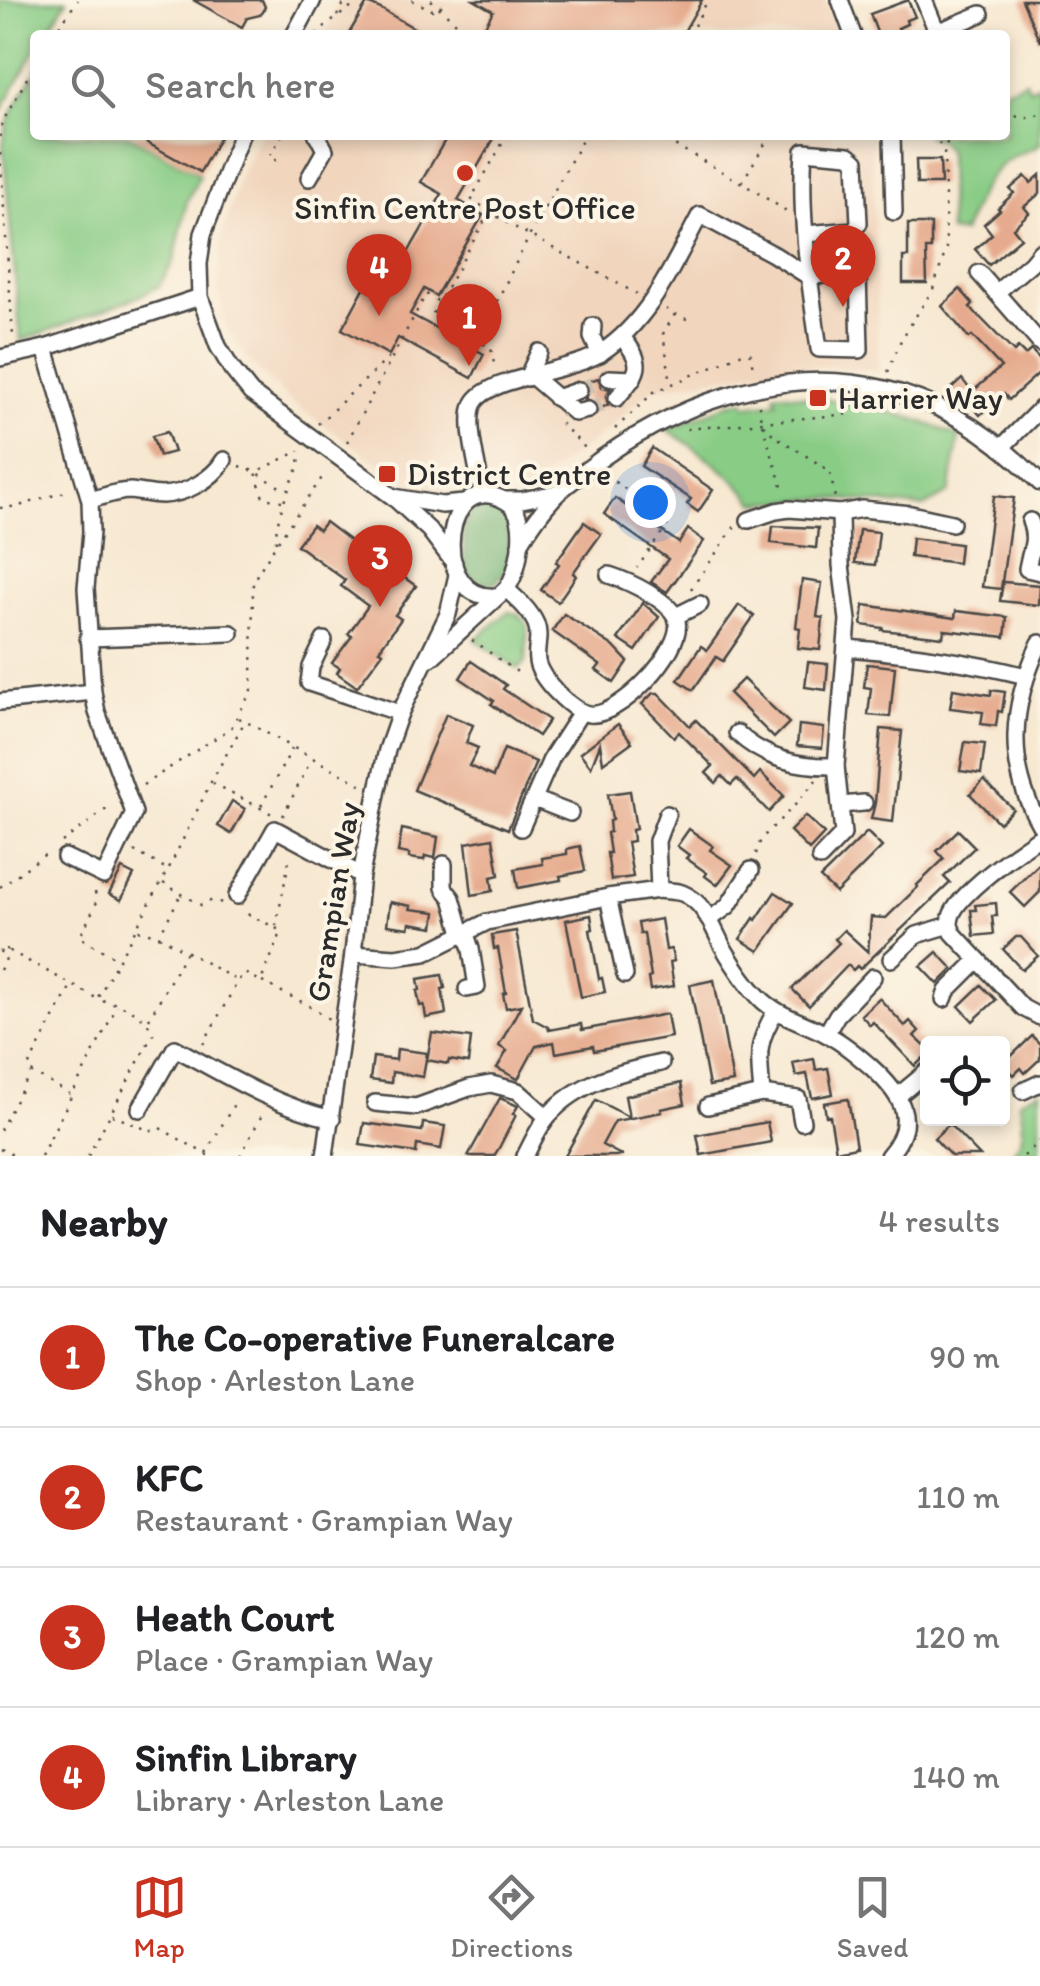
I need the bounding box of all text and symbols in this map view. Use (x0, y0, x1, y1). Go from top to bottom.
search box (30, 30, 1010, 140)
icon: search (65, 58, 120, 113)
text: Search here (145, 62, 336, 108)
marker: Sinfin Centre Post Office (454, 162, 476, 184)
place label: Sinfin Centre Post Office (294, 189, 636, 227)
pin: 2 (810, 224, 876, 307)
pin: 4 (346, 234, 412, 316)
pin: 1 (436, 284, 502, 366)
place label: Harrier Way (838, 379, 1003, 417)
marker: Harrier Way (807, 387, 829, 409)
place label: District Centre (407, 455, 611, 493)
marker: District Centre (376, 463, 398, 485)
your location (625, 477, 676, 528)
pin: 3 (348, 524, 412, 607)
street label: Grampian Way (298, 799, 368, 1005)
map controls (920, 1036, 1010, 1126)
button: locate (920, 1036, 1010, 1126)
text: Nearby (40, 1196, 167, 1247)
text: 4 results (879, 1202, 1000, 1240)
text: The Co-operative Funeralcare (135, 1315, 615, 1361)
text: 1 (65, 1338, 80, 1376)
text: 90 m (929, 1338, 1000, 1376)
text: Shop · Arleston Lane (135, 1361, 415, 1399)
text: KFC (135, 1455, 203, 1501)
text: 2 (64, 1478, 81, 1516)
text: 110 m (916, 1478, 1000, 1516)
text: Restaurant · Grampian Way (135, 1501, 513, 1539)
text: Heath Court (135, 1595, 335, 1641)
text: 3 (64, 1618, 81, 1656)
text: 120 m (914, 1618, 1000, 1656)
text: Place · Grampian Way (135, 1641, 433, 1679)
text: Sinfin Library (135, 1735, 356, 1781)
text: 4 (63, 1758, 82, 1796)
text: 140 m (912, 1758, 1000, 1796)
text: Library · Arleston Lane (135, 1781, 444, 1819)
tab: Map (132, 1870, 187, 1964)
tab: Directions (450, 1870, 573, 1964)
tab: Saved (837, 1870, 908, 1964)

